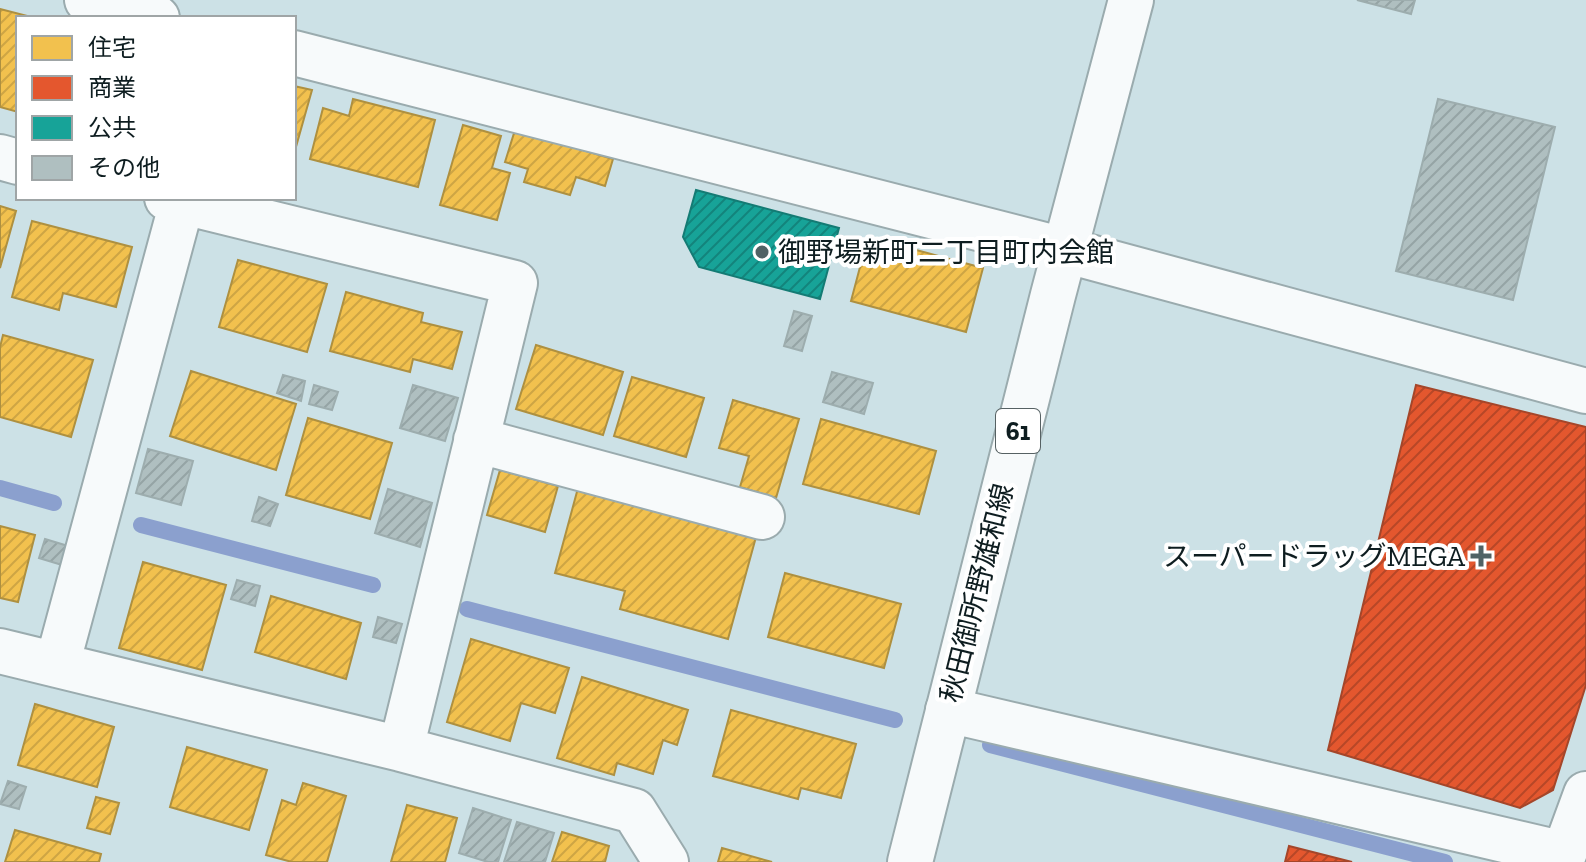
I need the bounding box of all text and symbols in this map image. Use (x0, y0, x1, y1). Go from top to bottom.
legend (16, 16, 296, 200)
text: 住宅 (88, 33, 136, 62)
text: 商業 (88, 73, 136, 102)
text: 公共 (88, 113, 136, 142)
text: その他 (88, 153, 160, 182)
place label: 御野場新町二丁目町内会館 (778, 236, 1114, 269)
marker: 御野場新町二丁目町内会館 (753, 243, 771, 261)
road number: 61 (996, 409, 1040, 453)
street label: 秋田御所野雄和線 (934, 480, 1020, 706)
place label: スーパードラッグMEGA (1163, 540, 1466, 573)
marker: スーパードラッグMEGA (1472, 547, 1490, 565)

